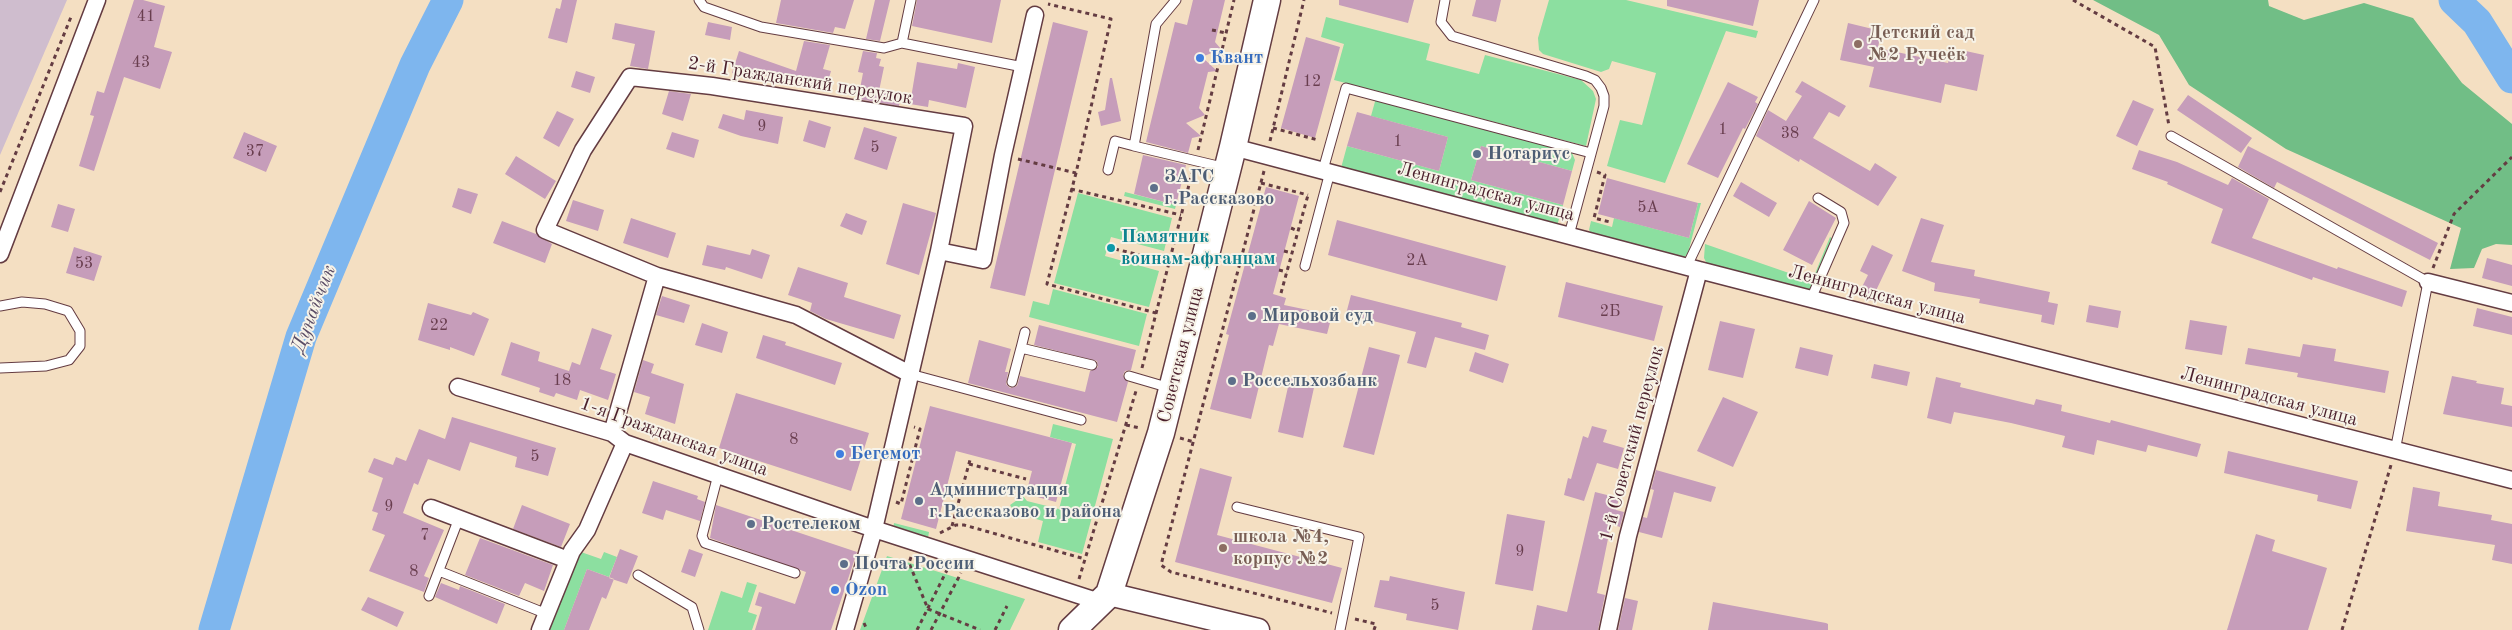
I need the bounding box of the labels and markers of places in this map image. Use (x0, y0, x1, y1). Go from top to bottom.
place label: Детский сад №2 Ручеёк (1868, 22, 1975, 66)
marker: Детский сад №2 Ручеёк (1852, 38, 1864, 50)
place label: Квант (1210, 47, 1263, 69)
marker: Квант (1194, 52, 1206, 64)
place label: Нотариус (1487, 143, 1570, 165)
marker: Нотариус (1471, 148, 1483, 160)
place label: ЗАГС г.Рассказово (1164, 166, 1274, 210)
marker: ЗАГС г.Рассказово (1148, 182, 1160, 194)
place label: Памятник воинам-афганцам (1121, 226, 1276, 270)
marker: Памятник воинам-афганцам (1105, 242, 1117, 254)
place label: Мировой суд (1262, 305, 1373, 327)
marker: Мировой суд (1246, 310, 1258, 322)
place label: Россельхозбанк (1242, 370, 1377, 392)
marker: Россельхозбанк (1226, 375, 1238, 387)
place label: Бегемот (850, 443, 921, 465)
marker: Бегемот (834, 448, 846, 460)
place label: Администрация г.Рассказово и района (929, 479, 1122, 523)
marker: Администрация г.Рассказово и района (913, 495, 925, 507)
place label: Ростелеком (761, 513, 861, 535)
marker: Ростелеком (745, 518, 757, 530)
place label: школа №4, корпус №2 (1233, 526, 1329, 570)
marker: школа №4, корпус №2 (1217, 542, 1229, 554)
place label: Почта России (854, 553, 975, 575)
marker: Почта России (838, 558, 850, 570)
place label: Ozon (845, 579, 887, 601)
marker: Ozon (829, 584, 841, 596)

